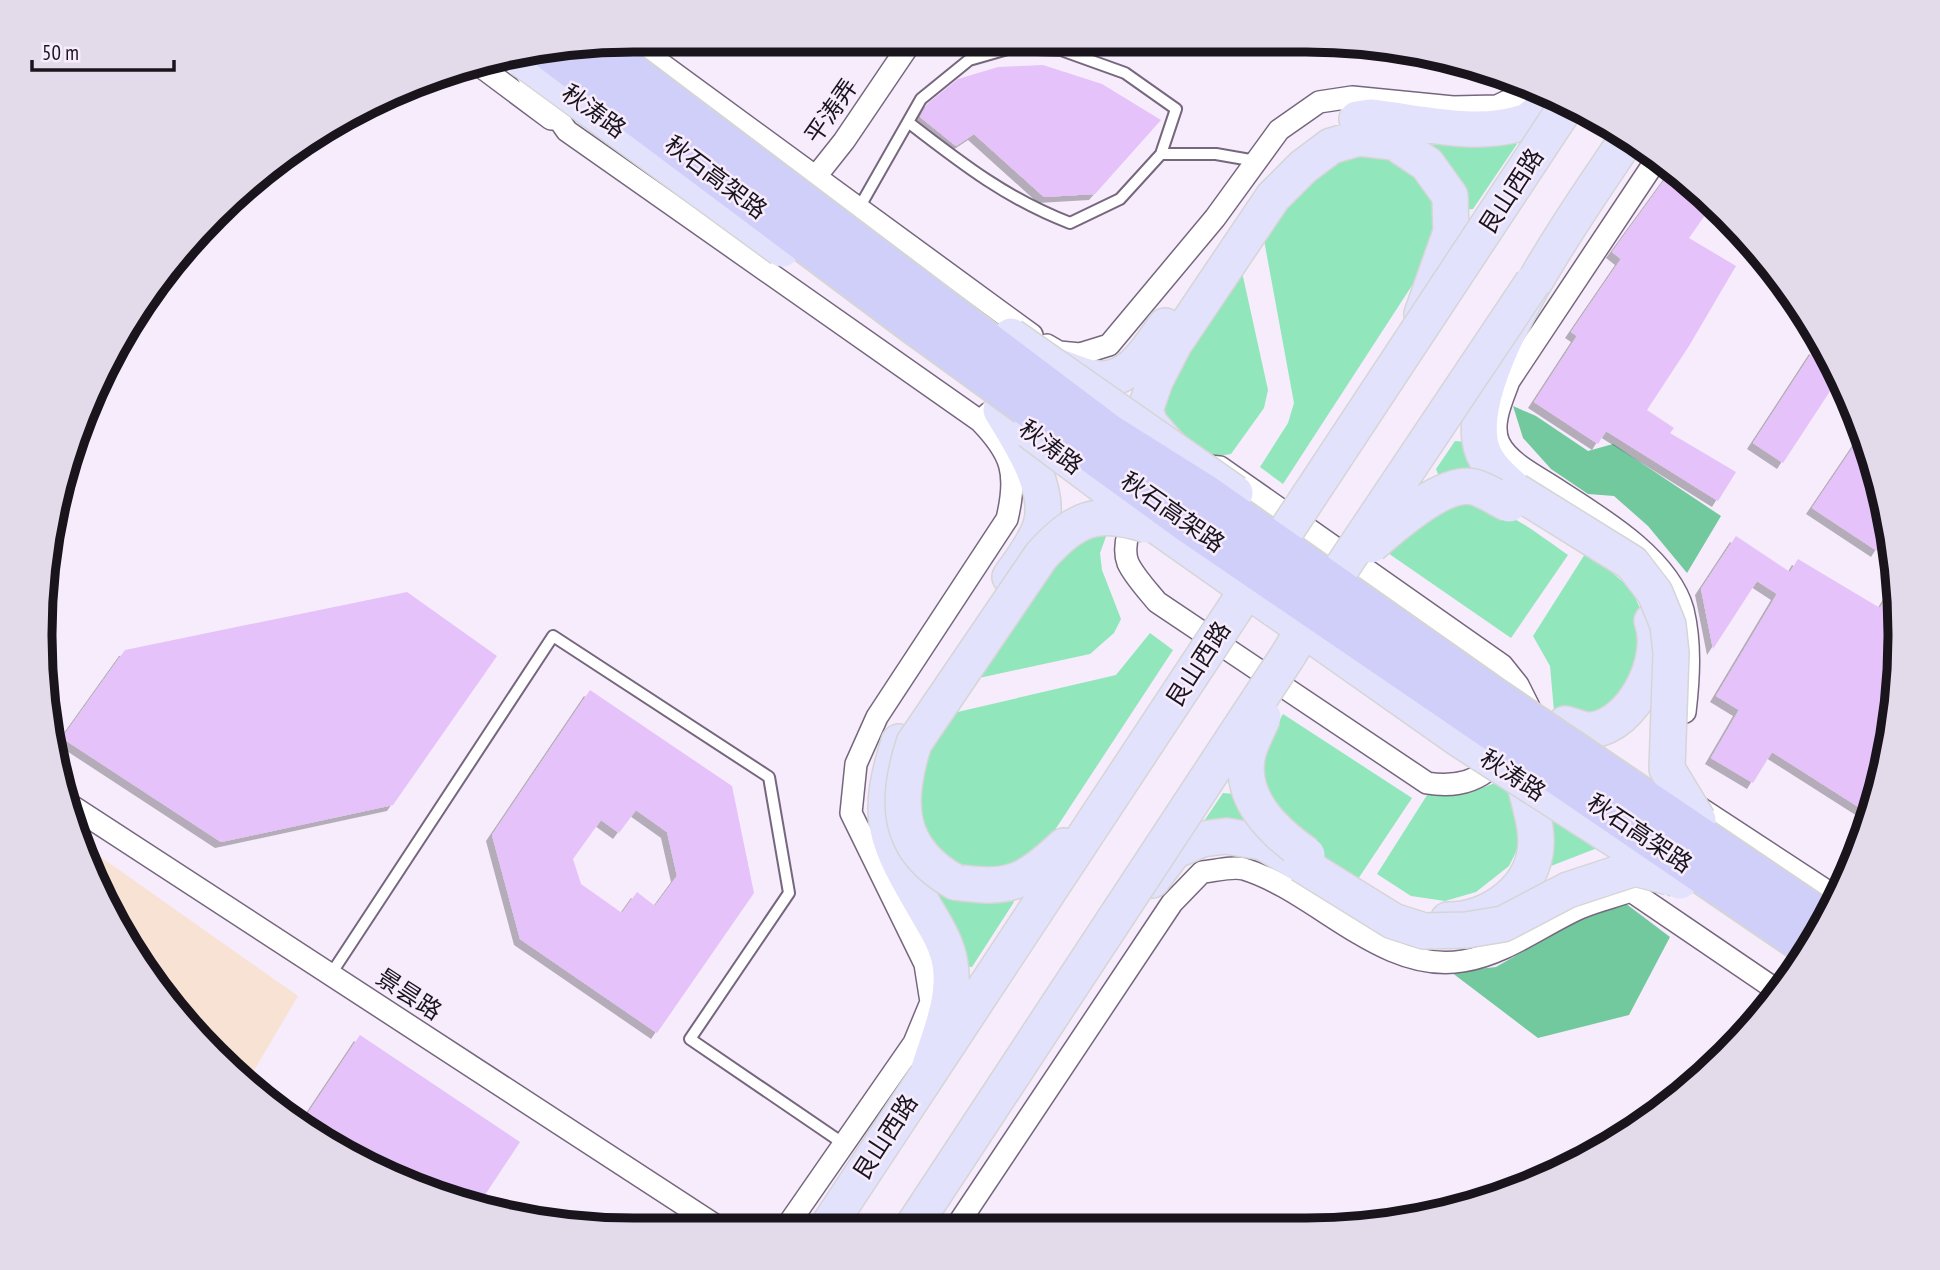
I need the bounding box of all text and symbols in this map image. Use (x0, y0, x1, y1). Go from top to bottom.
scale bar (32, 28, 173, 72)
text: 50 m (42, 39, 79, 66)
street label: 平涛弄 (798, 73, 864, 149)
street label: 秋涛路 (556, 77, 632, 145)
street label: 秋石高架路 (659, 129, 773, 225)
street label: 艮山西路 (1472, 142, 1550, 240)
street label: 秋涛路 (1013, 413, 1089, 481)
street label: 秋石高架路 (1115, 465, 1231, 559)
street label: 艮山西路 (1159, 615, 1237, 713)
street label: 秋涛路 (1474, 742, 1552, 808)
street label: 秋石高架路 (1582, 787, 1698, 879)
street label: 景昙路 (370, 961, 448, 1027)
street label: 艮山西路 (846, 1088, 924, 1186)

